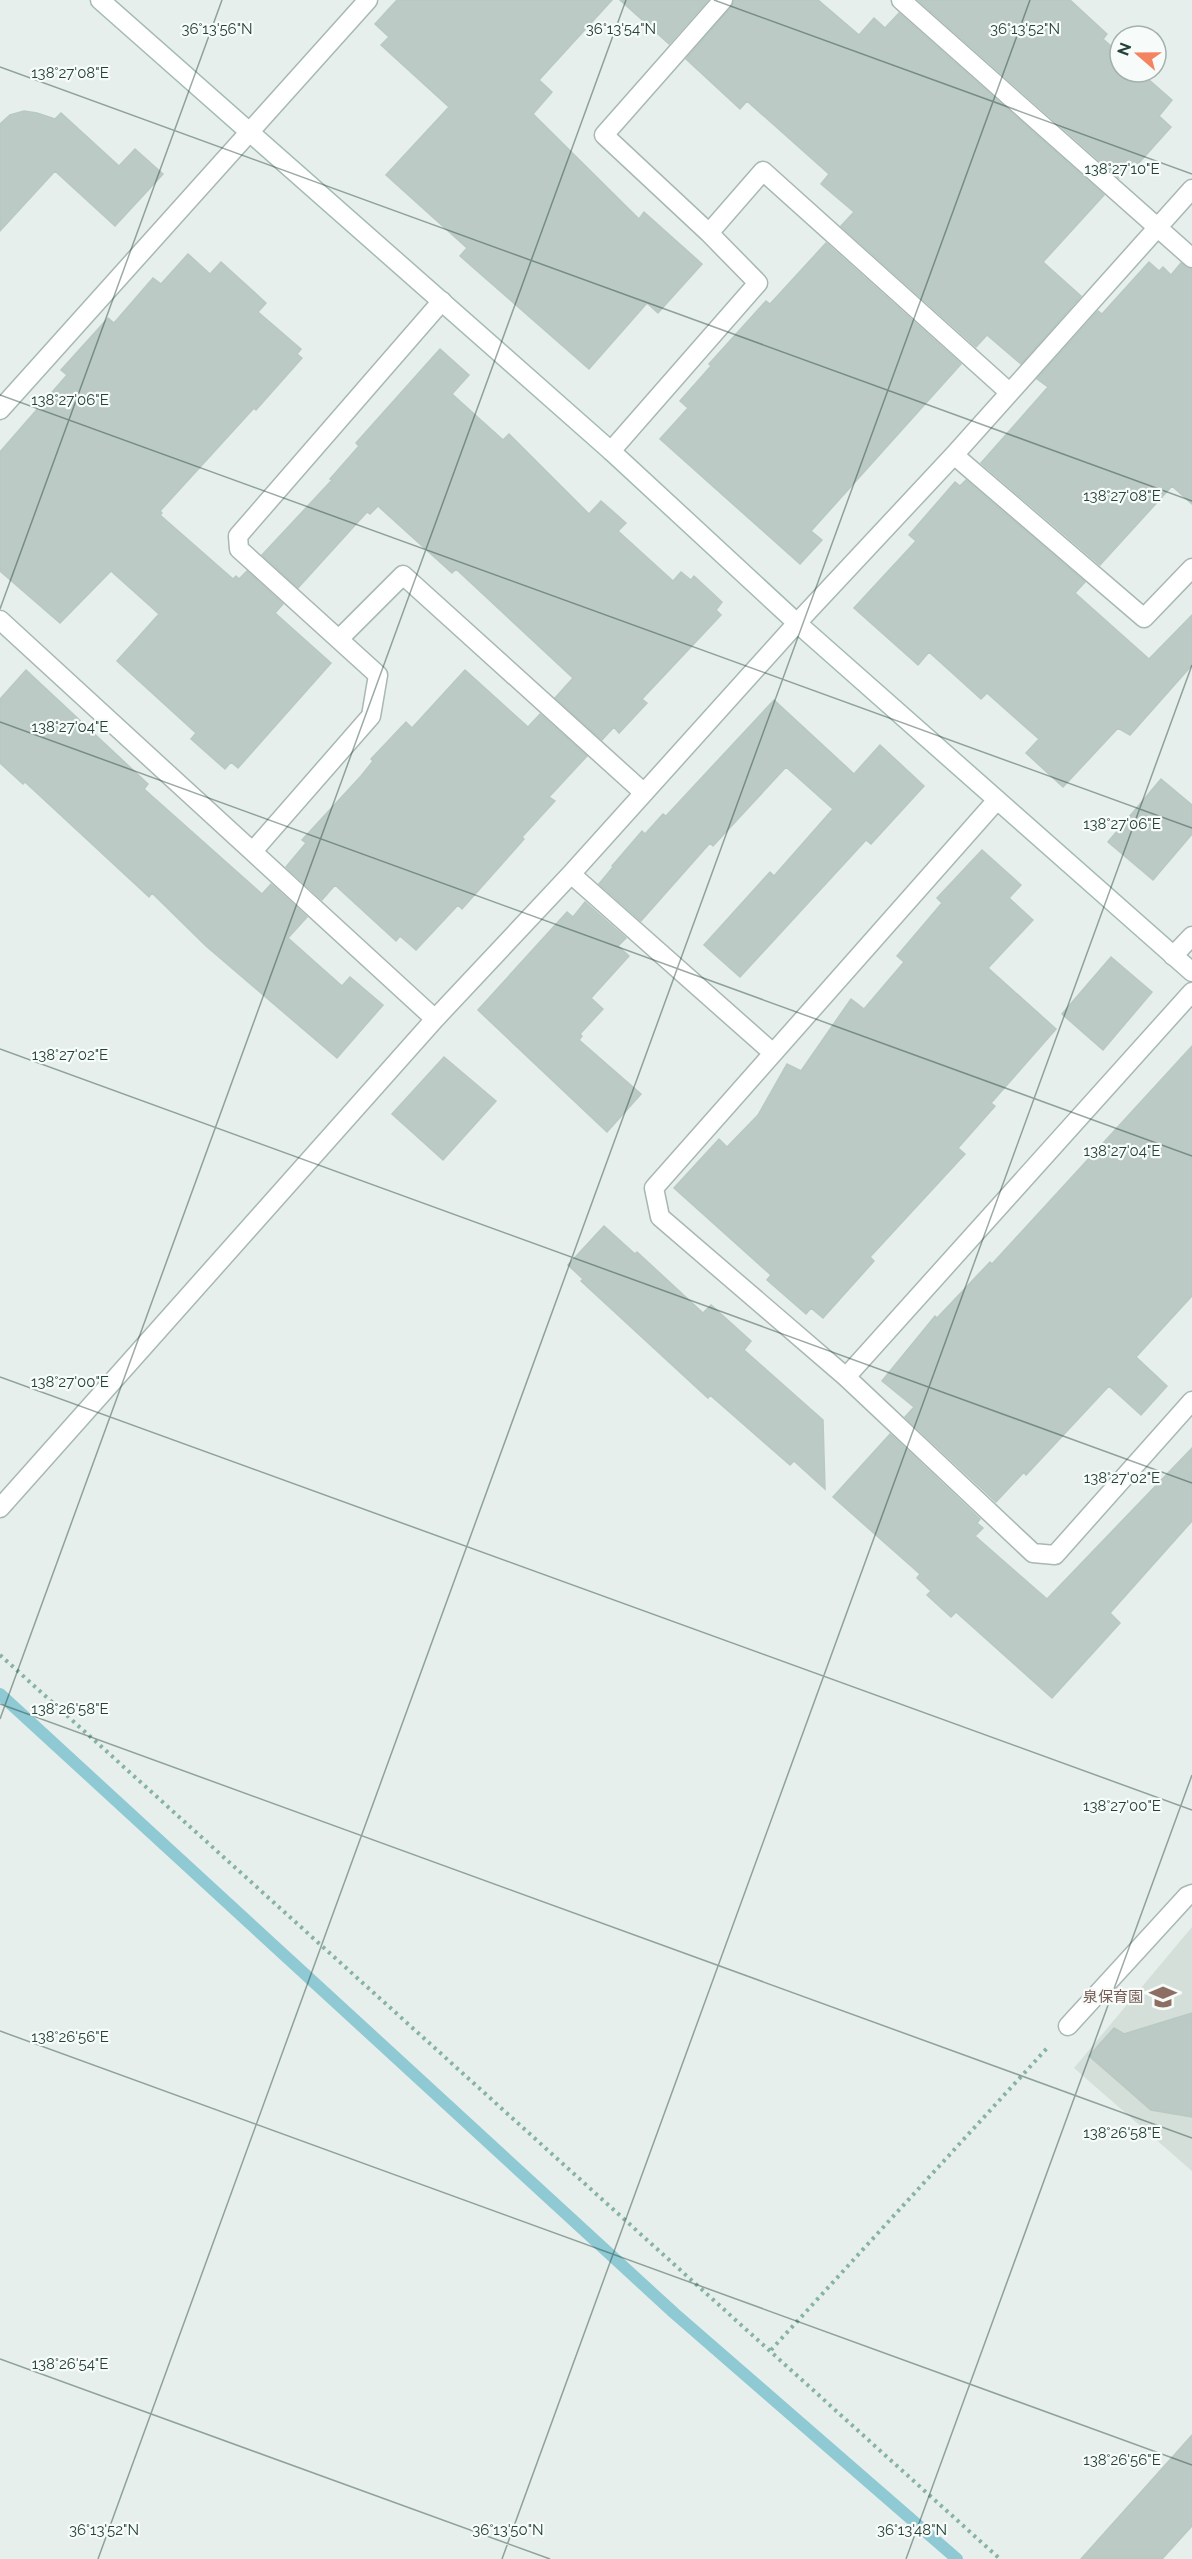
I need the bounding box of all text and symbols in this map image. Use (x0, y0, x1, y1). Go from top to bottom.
text: 36°13'56"N (181, 20, 253, 38)
text: 36°13'54"N (586, 20, 656, 38)
text: 36°13'52"N (990, 20, 1060, 38)
north arrow (1108, 24, 1168, 84)
text: N (1113, 40, 1135, 58)
text: 138°27'08"E (31, 64, 109, 82)
text: 138°27'10"E (1084, 160, 1160, 178)
text: 138°27'06"E (31, 391, 109, 409)
text: 138°27'08"E (1083, 487, 1161, 505)
text: 138°27'04"E (32, 718, 108, 736)
text: 138°27'06"E (1083, 815, 1161, 833)
text: 138°27'02"E (32, 1046, 108, 1064)
text: 138°27'04"E (1084, 1142, 1160, 1160)
text: 138°27'00"E (31, 1373, 109, 1391)
text: 138°27'02"E (1084, 1469, 1160, 1487)
text: 138°26'58"E (31, 1700, 109, 1718)
text: 138°27'00"E (1083, 1797, 1161, 1815)
school or university icon: 泉保育園 (1148, 1982, 1178, 2012)
place label: 泉保育園 (1083, 1988, 1143, 2006)
text: 138°26'56"E (31, 2028, 109, 2046)
text: 138°26'58"E (1083, 2124, 1161, 2142)
text: 138°26'54"E (32, 2355, 108, 2373)
text: 138°26'56"E (1083, 2451, 1161, 2469)
text: 36°13'52"N (69, 2521, 139, 2539)
text: 36°13'50"N (472, 2521, 544, 2539)
text: 36°13'48"N (877, 2521, 947, 2539)

